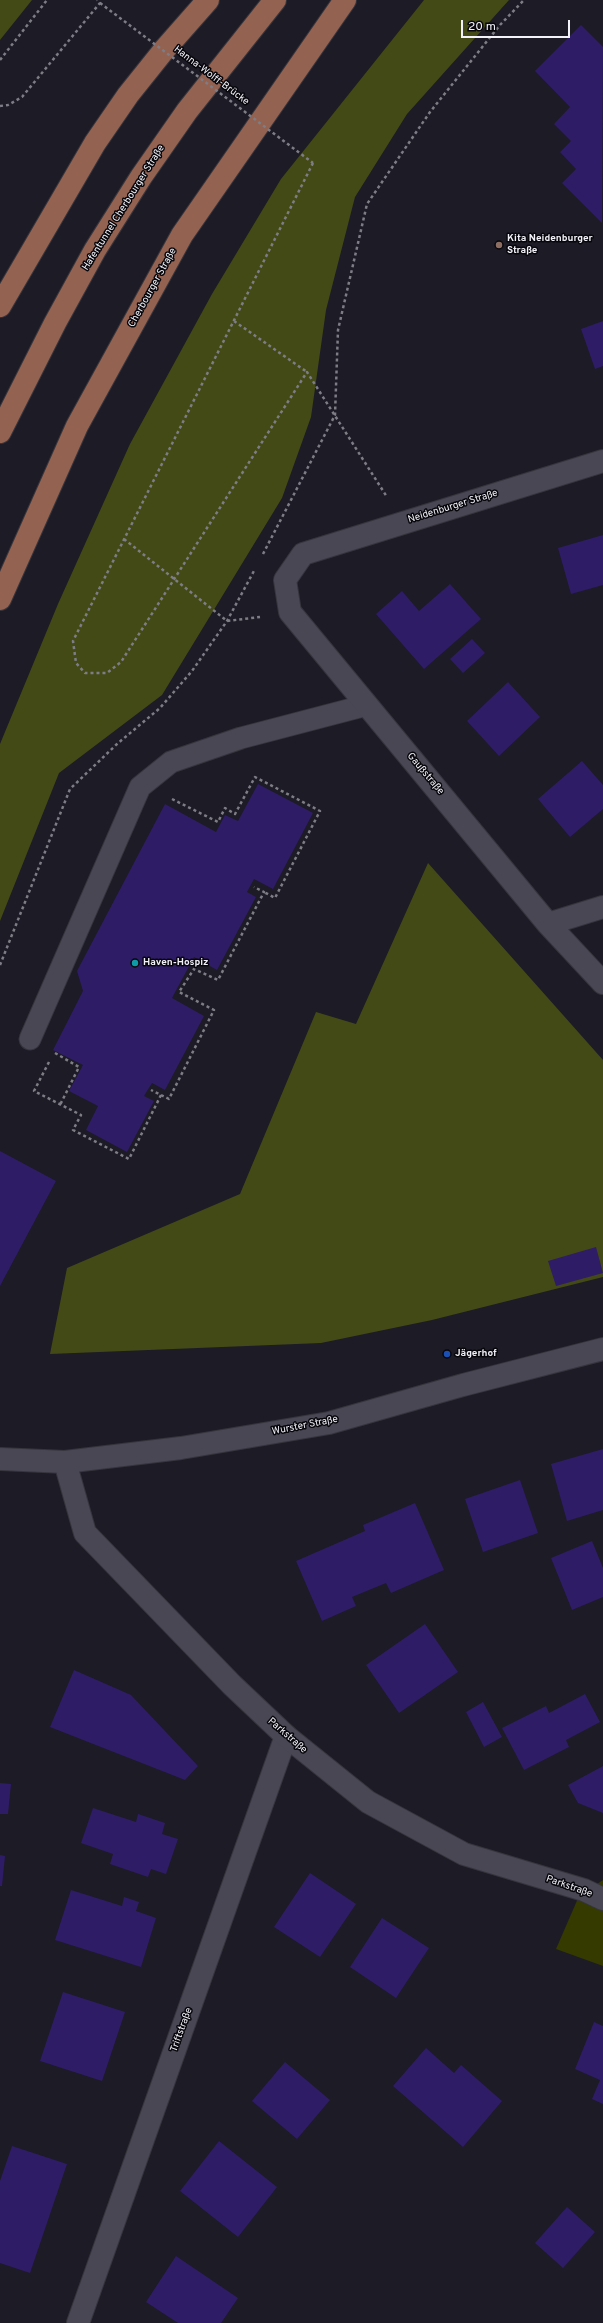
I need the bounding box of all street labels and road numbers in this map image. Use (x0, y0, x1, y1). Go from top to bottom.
street label: Hanna-Wolff-Brücke (171, 44, 251, 108)
street label: Hafentunnel Cherbourger Straße (80, 143, 168, 273)
street label: Cherbourger Straße (126, 246, 180, 330)
street label: Neidenburger Straße (407, 488, 499, 526)
street label: Gaußstraße (404, 751, 446, 797)
street label: Wurster Straße (271, 1414, 339, 1438)
street label: Parkstraße (265, 1716, 309, 1756)
street label: Parkstraße (544, 1873, 594, 1901)
street label: Triftstraße (168, 2006, 196, 2054)

